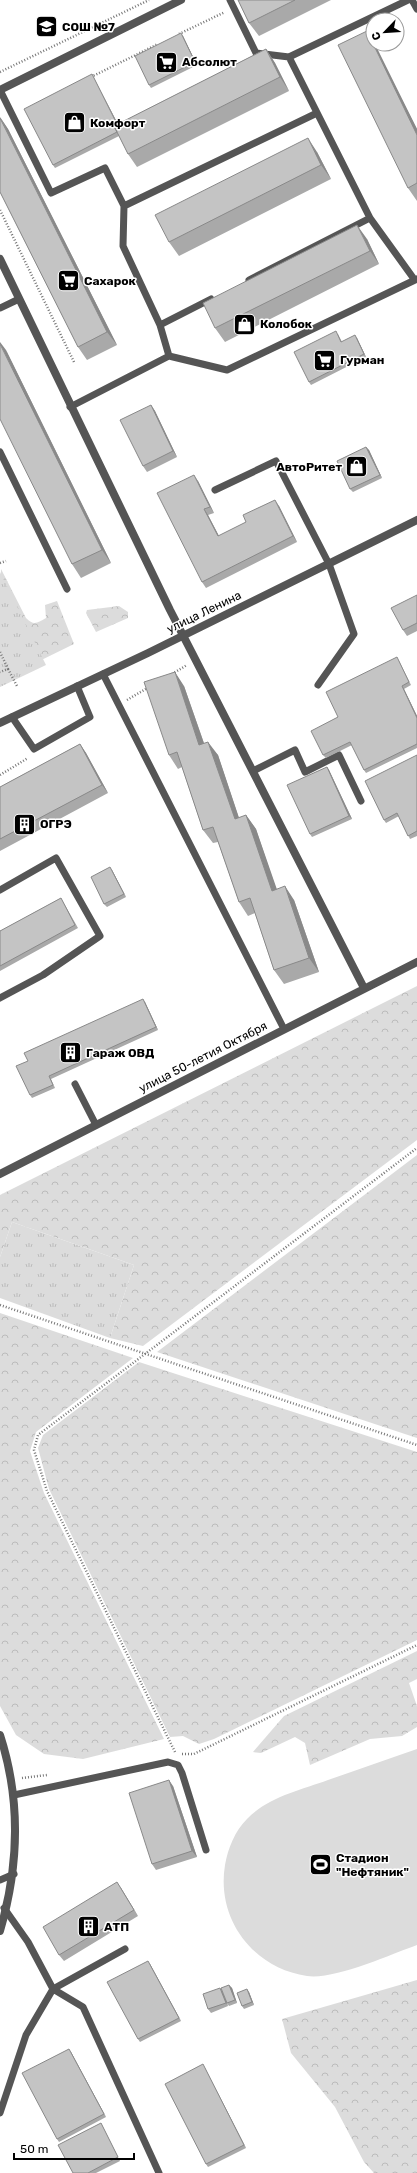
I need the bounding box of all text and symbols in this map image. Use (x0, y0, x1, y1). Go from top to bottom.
north arrow (365, 12, 405, 52)
school or university icon: СОШ №7 (34, 14, 60, 40)
place label: СОШ №7 (62, 20, 115, 34)
text: С (369, 30, 384, 42)
supermarket icon: Абсолют (154, 49, 180, 75)
place label: Абсолют (182, 55, 237, 69)
shop icon: Комфорт (62, 110, 88, 136)
place label: Комфорт (90, 116, 146, 130)
supermarket icon: Сахарок (56, 268, 82, 294)
place label: Сахарок (84, 274, 137, 288)
shop icon: Колобок (231, 311, 257, 337)
place label: Колобок (260, 317, 313, 331)
supermarket icon: Гурман (312, 347, 338, 373)
place label: Гурман (340, 353, 384, 367)
shop icon: АвтоРитет (344, 454, 370, 480)
place label: АвтоРитет (276, 460, 342, 474)
street label: улица Ленина (164, 588, 244, 636)
building icon: ОГРЭ (12, 811, 38, 837)
place label: ОГРЭ (40, 817, 72, 831)
street label: улица 50-летия Октября (136, 1018, 270, 1096)
building icon: Гараж ОВД (58, 1040, 84, 1066)
place label: Гараж ОВД (86, 1046, 154, 1060)
place label: Стадион "Нефтяник" (336, 1851, 409, 1879)
sports icon: Стадион "Нефтяник" (308, 1852, 334, 1878)
building icon: АТП (75, 1914, 101, 1940)
place label: АТП (104, 1920, 129, 1934)
scale bar (14, 2135, 134, 2161)
text: 50 m (20, 2142, 48, 2156)

